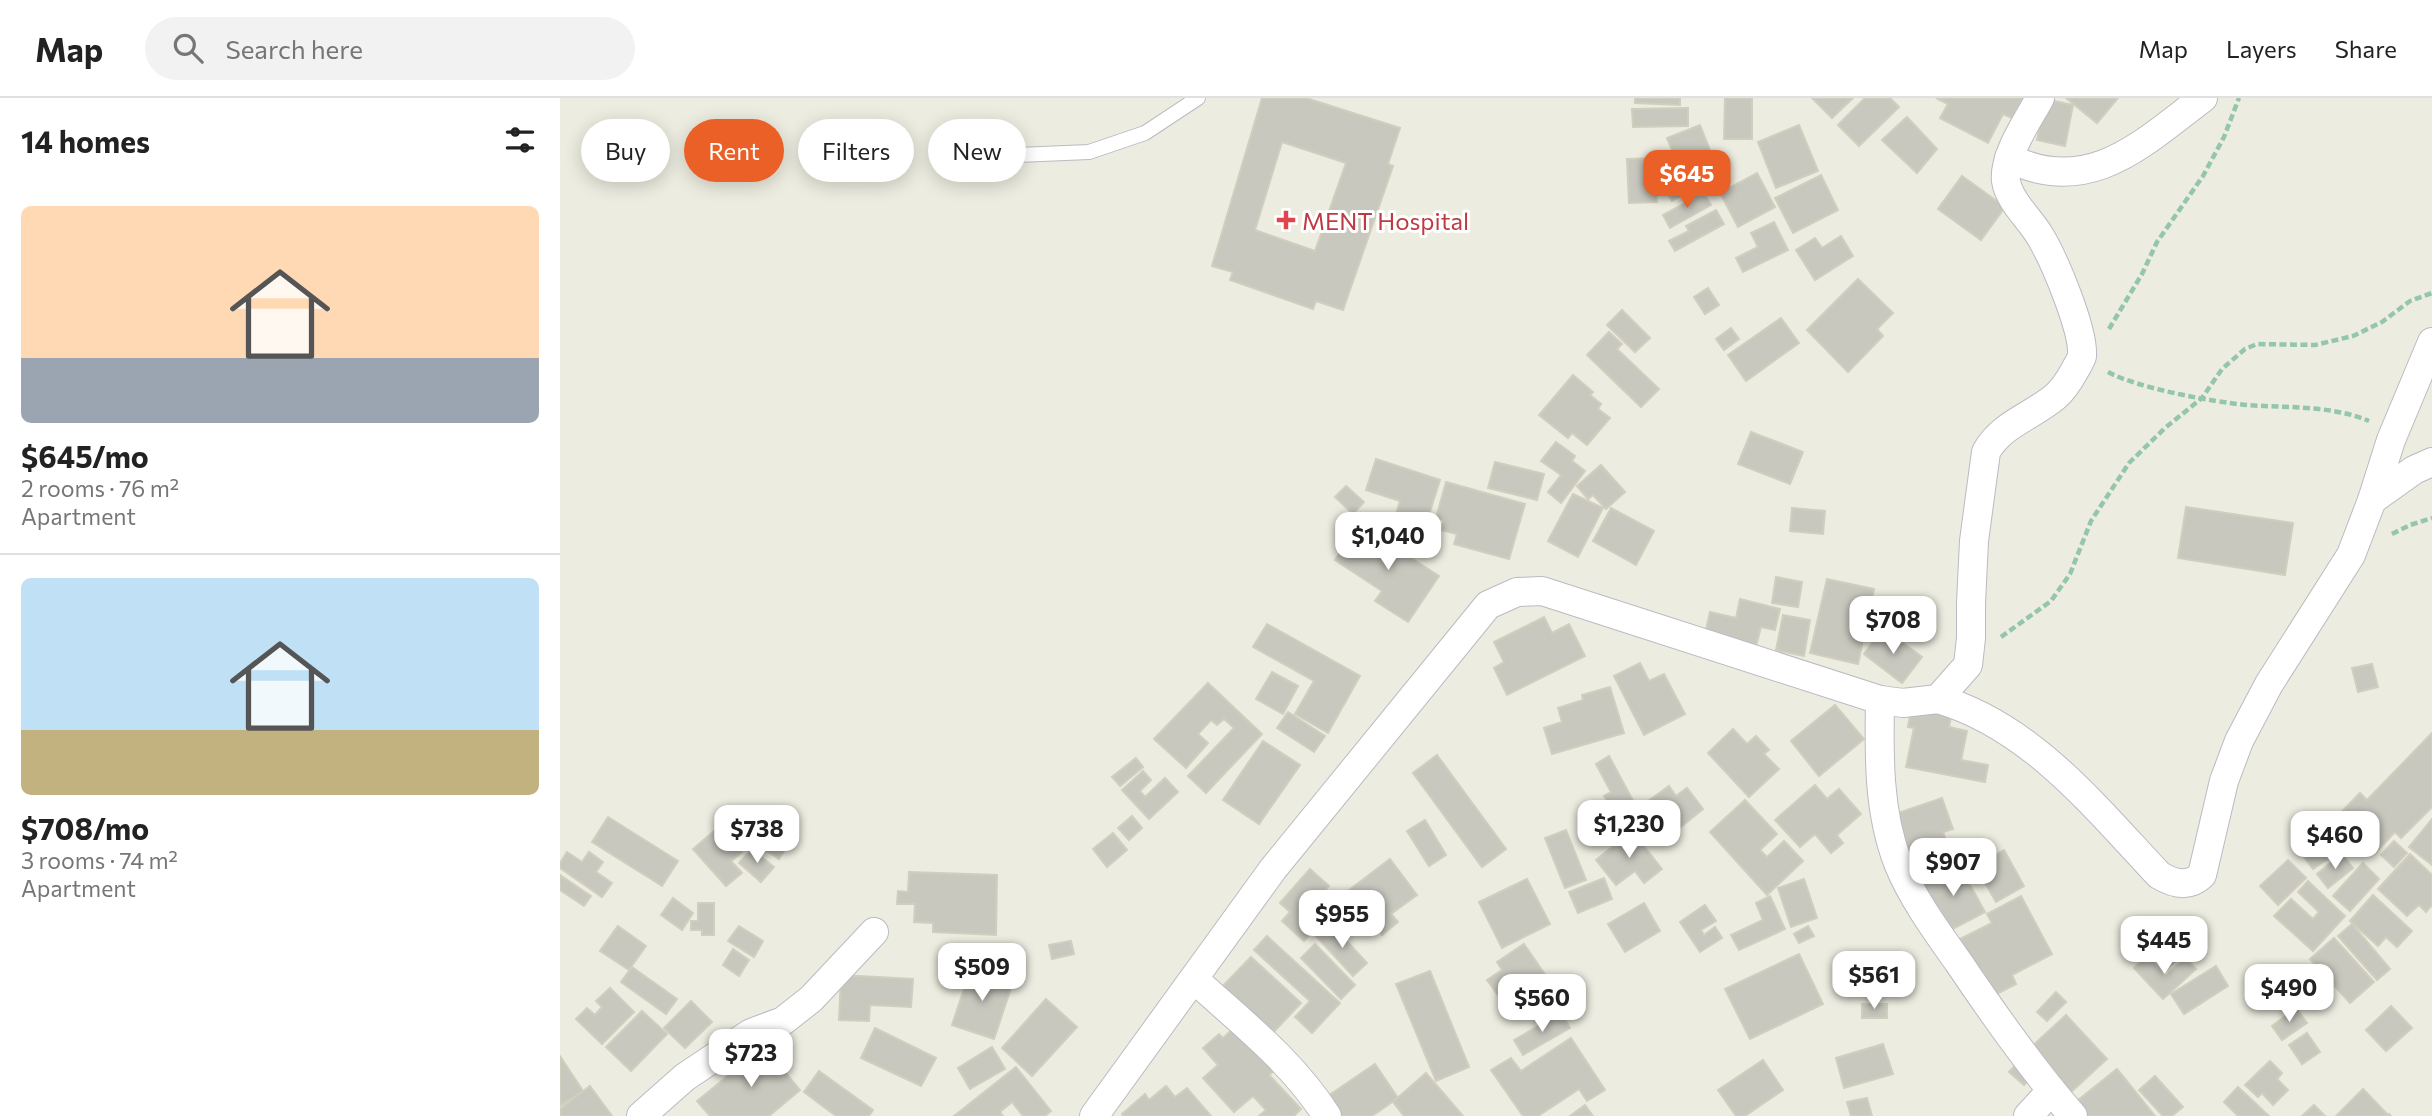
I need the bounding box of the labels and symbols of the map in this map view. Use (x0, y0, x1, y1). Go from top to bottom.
pin: $645 (1646, 150, 1728, 210)
place label: MENT Hospital (1302, 206, 1469, 235)
marker: MENT Hospital (1276, 210, 1296, 230)
pin: $1,040 (1331, 512, 1445, 572)
pin: $708 (1852, 596, 1934, 656)
pin: $1,230 (1572, 800, 1686, 860)
pin: $738 (716, 806, 798, 865)
pin: $460 (2294, 812, 2376, 871)
pin: $907 (1912, 838, 1994, 898)
pin: $955 (1301, 890, 1383, 950)
pin: $445 (2123, 916, 2205, 976)
pin: $509 (941, 944, 1023, 1003)
pin: $561 (1833, 951, 1915, 1011)
pin: $490 (2248, 964, 2330, 1024)
pin: $560 (1501, 974, 1583, 1034)
pin: $723 (710, 1030, 792, 1089)

